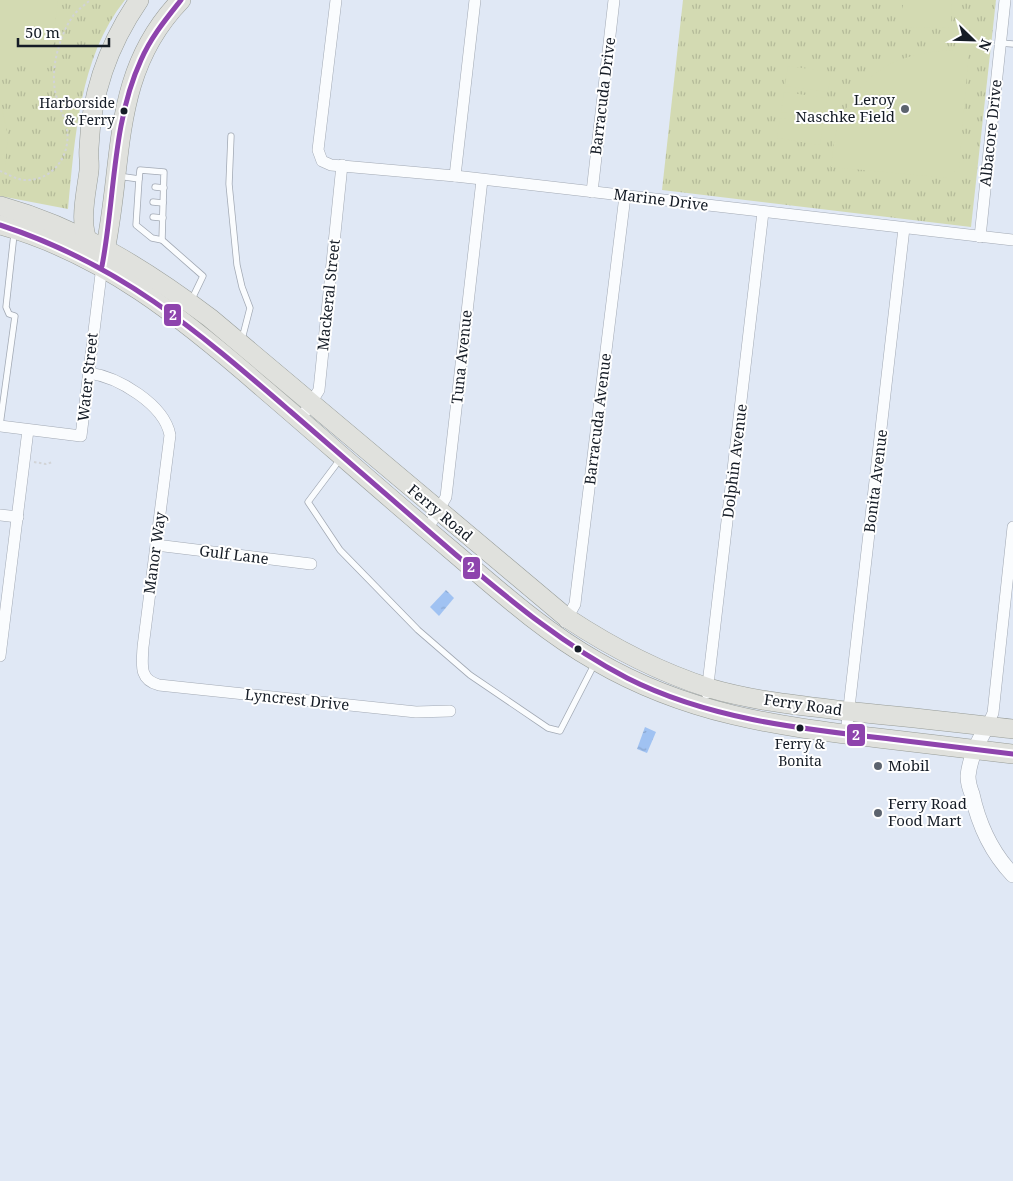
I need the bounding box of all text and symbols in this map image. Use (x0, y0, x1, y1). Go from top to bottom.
scale bar (18, 15, 109, 47)
north arrow (948, 15, 998, 65)
text: 50 m (25, 22, 60, 42)
street label: Barracuda Drive (585, 36, 619, 156)
text: N (975, 36, 996, 54)
street label: Albacore Drive (974, 78, 1006, 187)
place label: Leroy Naschke Field (796, 89, 896, 126)
place label: Harborside & Ferry (39, 93, 115, 129)
marker: Leroy Naschke Field (899, 103, 911, 115)
marker: Harborside & Ferry (119, 106, 129, 116)
street label: Marine Drive (613, 183, 710, 215)
street label: Mackeral Street (312, 238, 344, 352)
line badge: 2 (163, 303, 182, 327)
text: 2 (169, 305, 177, 324)
street label: Tuna Avenue (446, 309, 476, 405)
street label: Water Street (72, 331, 102, 422)
street label: Barracuda Avenue (579, 352, 615, 486)
street label: Dolphin Avenue (717, 403, 751, 519)
street label: Bonita Avenue (859, 428, 891, 534)
street label: Ferry Road (404, 479, 477, 545)
street label: Manor Way (138, 510, 170, 595)
street label: Gulf Lane (198, 540, 270, 568)
line badge: 2 (462, 556, 481, 580)
text: 2 (467, 557, 475, 576)
unlabelled marker (573, 644, 583, 654)
street label: Lyncrest Drive (244, 684, 350, 714)
street label: Ferry Road (763, 689, 844, 719)
marker: Ferry & Bonita (795, 723, 805, 733)
line badge: 2 (846, 723, 866, 747)
text: 2 (852, 725, 860, 744)
place label: Ferry & Bonita (775, 734, 826, 770)
place label: Mobil (888, 755, 930, 775)
marker: Mobil (872, 760, 884, 772)
place label: Ferry Road Food Mart (888, 793, 967, 830)
marker: Ferry Road Food Mart (872, 807, 884, 819)

